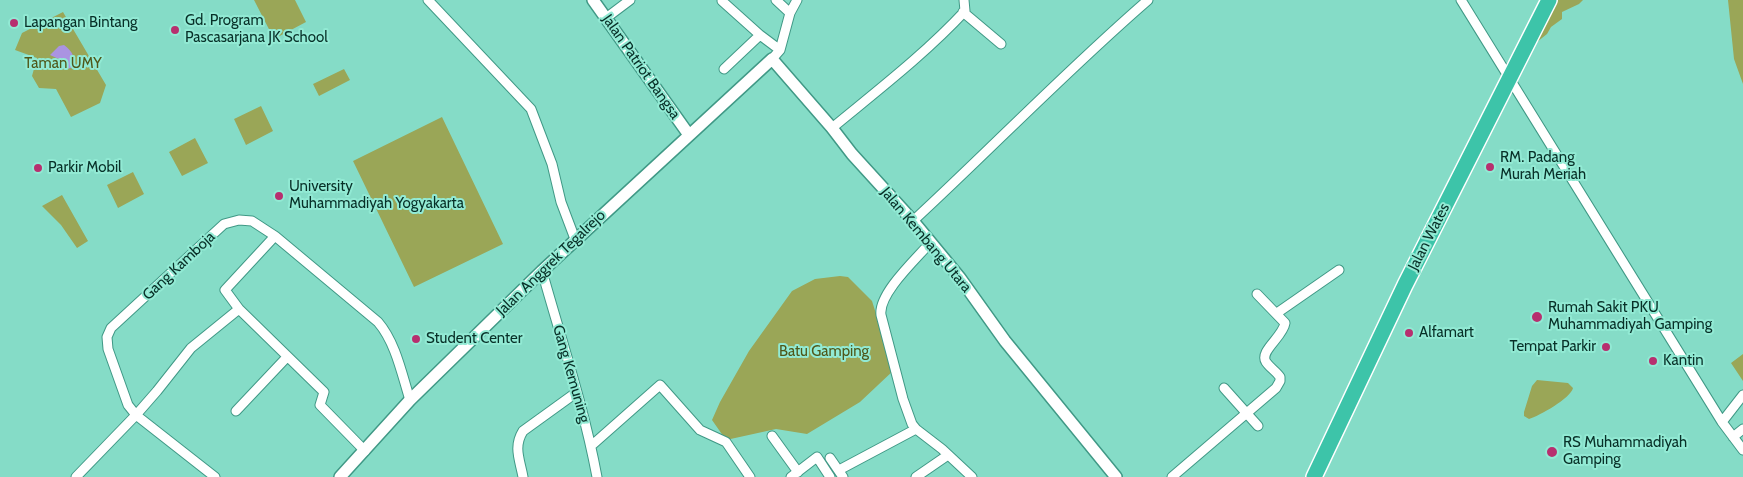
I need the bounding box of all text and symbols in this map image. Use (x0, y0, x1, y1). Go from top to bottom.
street label: Jalan Patriot Bangsa (598, 11, 684, 123)
place label: Gd. Program Pascasarjana JK School (185, 12, 328, 47)
place label: Lapangan Bintang (24, 14, 138, 32)
marker: Lapangan Bintang (8, 17, 20, 29)
marker: Gd. Program Pascasarjana JK School (169, 24, 181, 36)
park label: Taman UMY (24, 55, 102, 73)
place label: RM. Padang Murah Meriah (1500, 149, 1586, 184)
place label: Parkir Mobil (48, 159, 122, 177)
marker: RM. Padang Murah Meriah (1484, 161, 1496, 173)
marker: Parkir Mobil (32, 162, 44, 174)
place label: University Muhammadiyah Yogyakarta (289, 178, 464, 213)
street label: Jalan Kembang Utara (877, 184, 975, 296)
marker: University Muhammadiyah Yogyakarta (273, 190, 285, 202)
street label: Jalan Wates (1404, 200, 1454, 274)
street label: Jalan Anggrek Tegalrejo (493, 206, 609, 320)
street label: Gang Kamboja (139, 228, 219, 304)
place label: Rumah Sakit PKU Muhammadiyah Gamping (1548, 299, 1712, 334)
marker: Rumah Sakit PKU Muhammadiyah Gamping (1530, 310, 1544, 324)
street label: Gang Kemuning (548, 323, 594, 425)
place label: Alfamart (1419, 324, 1474, 342)
marker: Alfamart (1403, 327, 1415, 339)
place label: Student Center (426, 330, 523, 348)
marker: Student Center (410, 333, 422, 345)
place label: Tempat Parkir (1510, 338, 1596, 356)
marker: Tempat Parkir (1600, 341, 1612, 353)
park label: Batu Gamping (779, 343, 869, 361)
place label: Kantin (1663, 352, 1704, 370)
marker: Kantin (1647, 355, 1659, 367)
place label: RS Muhammadiyah Gamping (1563, 434, 1687, 469)
marker: RS Muhammadiyah Gamping (1545, 445, 1559, 459)

